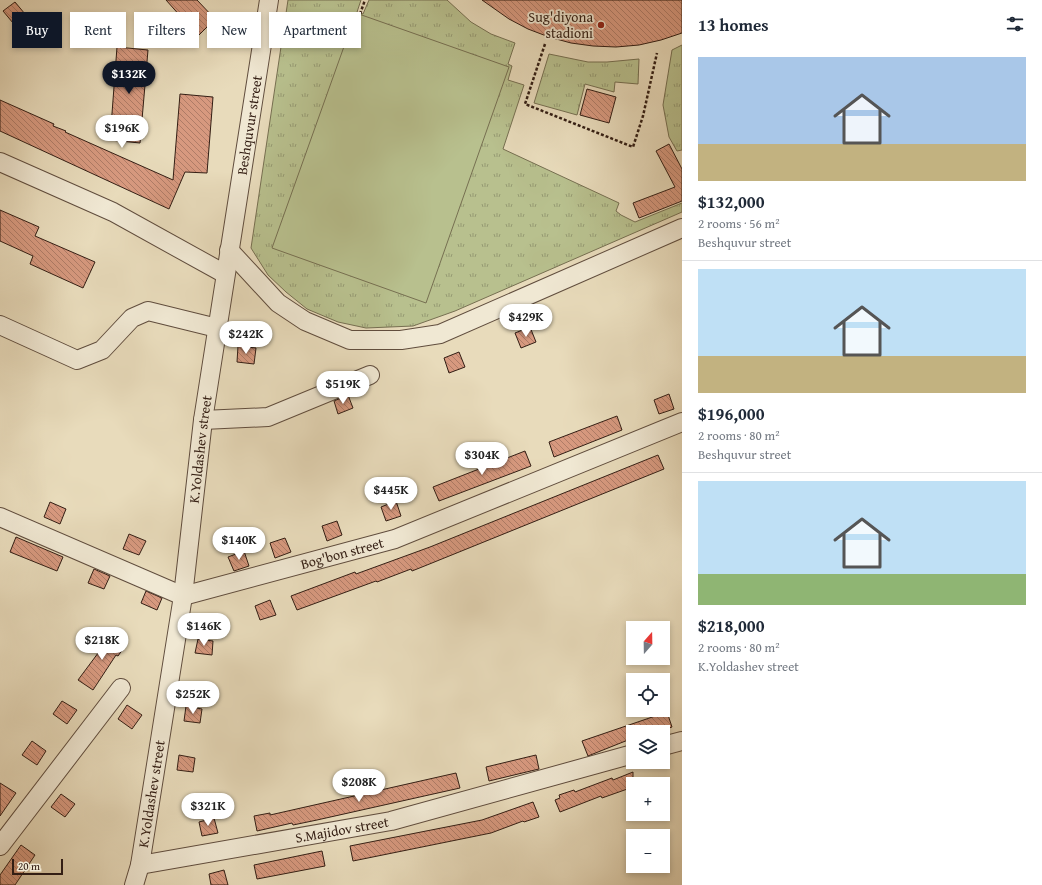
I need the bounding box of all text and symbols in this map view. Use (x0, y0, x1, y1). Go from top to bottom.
place label: Sug'diyona stadioni (528, 7, 593, 43)
chip: Buy (12, 12, 62, 48)
chip: Rent (70, 12, 126, 48)
chip: Filters (134, 12, 199, 48)
chip: New (207, 12, 261, 48)
chip: Apartment (269, 12, 361, 48)
text: 13 homes (698, 12, 769, 37)
icon: filters (1004, 13, 1026, 35)
marker: Sug'diyona stadioni (596, 20, 606, 30)
pin: $132K (101, 61, 157, 95)
text: $132K (111, 64, 147, 83)
street label: Beshquvur street (232, 74, 267, 176)
icon: home (826, 83, 898, 155)
pin: $196K (94, 115, 150, 149)
text: $196K (104, 118, 140, 137)
text: $132,000 (698, 189, 764, 214)
text: 2 rooms · 56 m² (698, 214, 780, 233)
text: Beshquvur street (698, 233, 791, 252)
icon: home (826, 295, 898, 367)
pin: $429K (498, 304, 554, 338)
text: $429K (508, 307, 544, 326)
pin: $242K (218, 321, 274, 355)
text: $242K (228, 324, 264, 343)
pin: $519K (315, 371, 371, 405)
text: $519K (325, 374, 361, 393)
street label: K.Yoldashev street (184, 394, 217, 504)
text: $196,000 (698, 401, 764, 426)
text: 2 rooms · 80 m² (698, 426, 780, 445)
pin: $304K (454, 442, 510, 476)
text: $304K (464, 445, 500, 464)
text: Beshquvur street (698, 445, 791, 464)
pin: $445K (363, 477, 419, 511)
text: $445K (373, 480, 409, 499)
icon: home (826, 507, 898, 579)
pin: $140K (211, 527, 267, 561)
text: $140K (221, 530, 257, 549)
street label: Bog'bon street (298, 533, 386, 574)
pin: $146K (176, 613, 232, 647)
text: $218,000 (698, 613, 764, 638)
text: $146K (186, 616, 222, 635)
north arrow (626, 621, 670, 665)
map controls (626, 621, 670, 873)
pin: $218K (74, 627, 130, 661)
text: $218K (84, 630, 120, 649)
text: 2 rooms · 80 m² (698, 638, 780, 657)
text: K.Yoldashev street (698, 657, 799, 676)
button: locate (626, 673, 670, 717)
pin: $252K (165, 681, 221, 715)
text: $252K (175, 684, 211, 703)
button: layers (626, 725, 670, 769)
street label: K.Yoldashev street (133, 738, 170, 849)
pin: $208K (331, 769, 387, 803)
text: $208K (341, 772, 377, 791)
button: + (626, 777, 670, 821)
pin: $321K (180, 793, 236, 827)
text: $321K (190, 796, 226, 815)
street label: S.Majidov street (294, 812, 390, 848)
button: − (626, 829, 670, 873)
scale bar (12, 857, 63, 876)
text: 20 m (18, 858, 40, 874)

